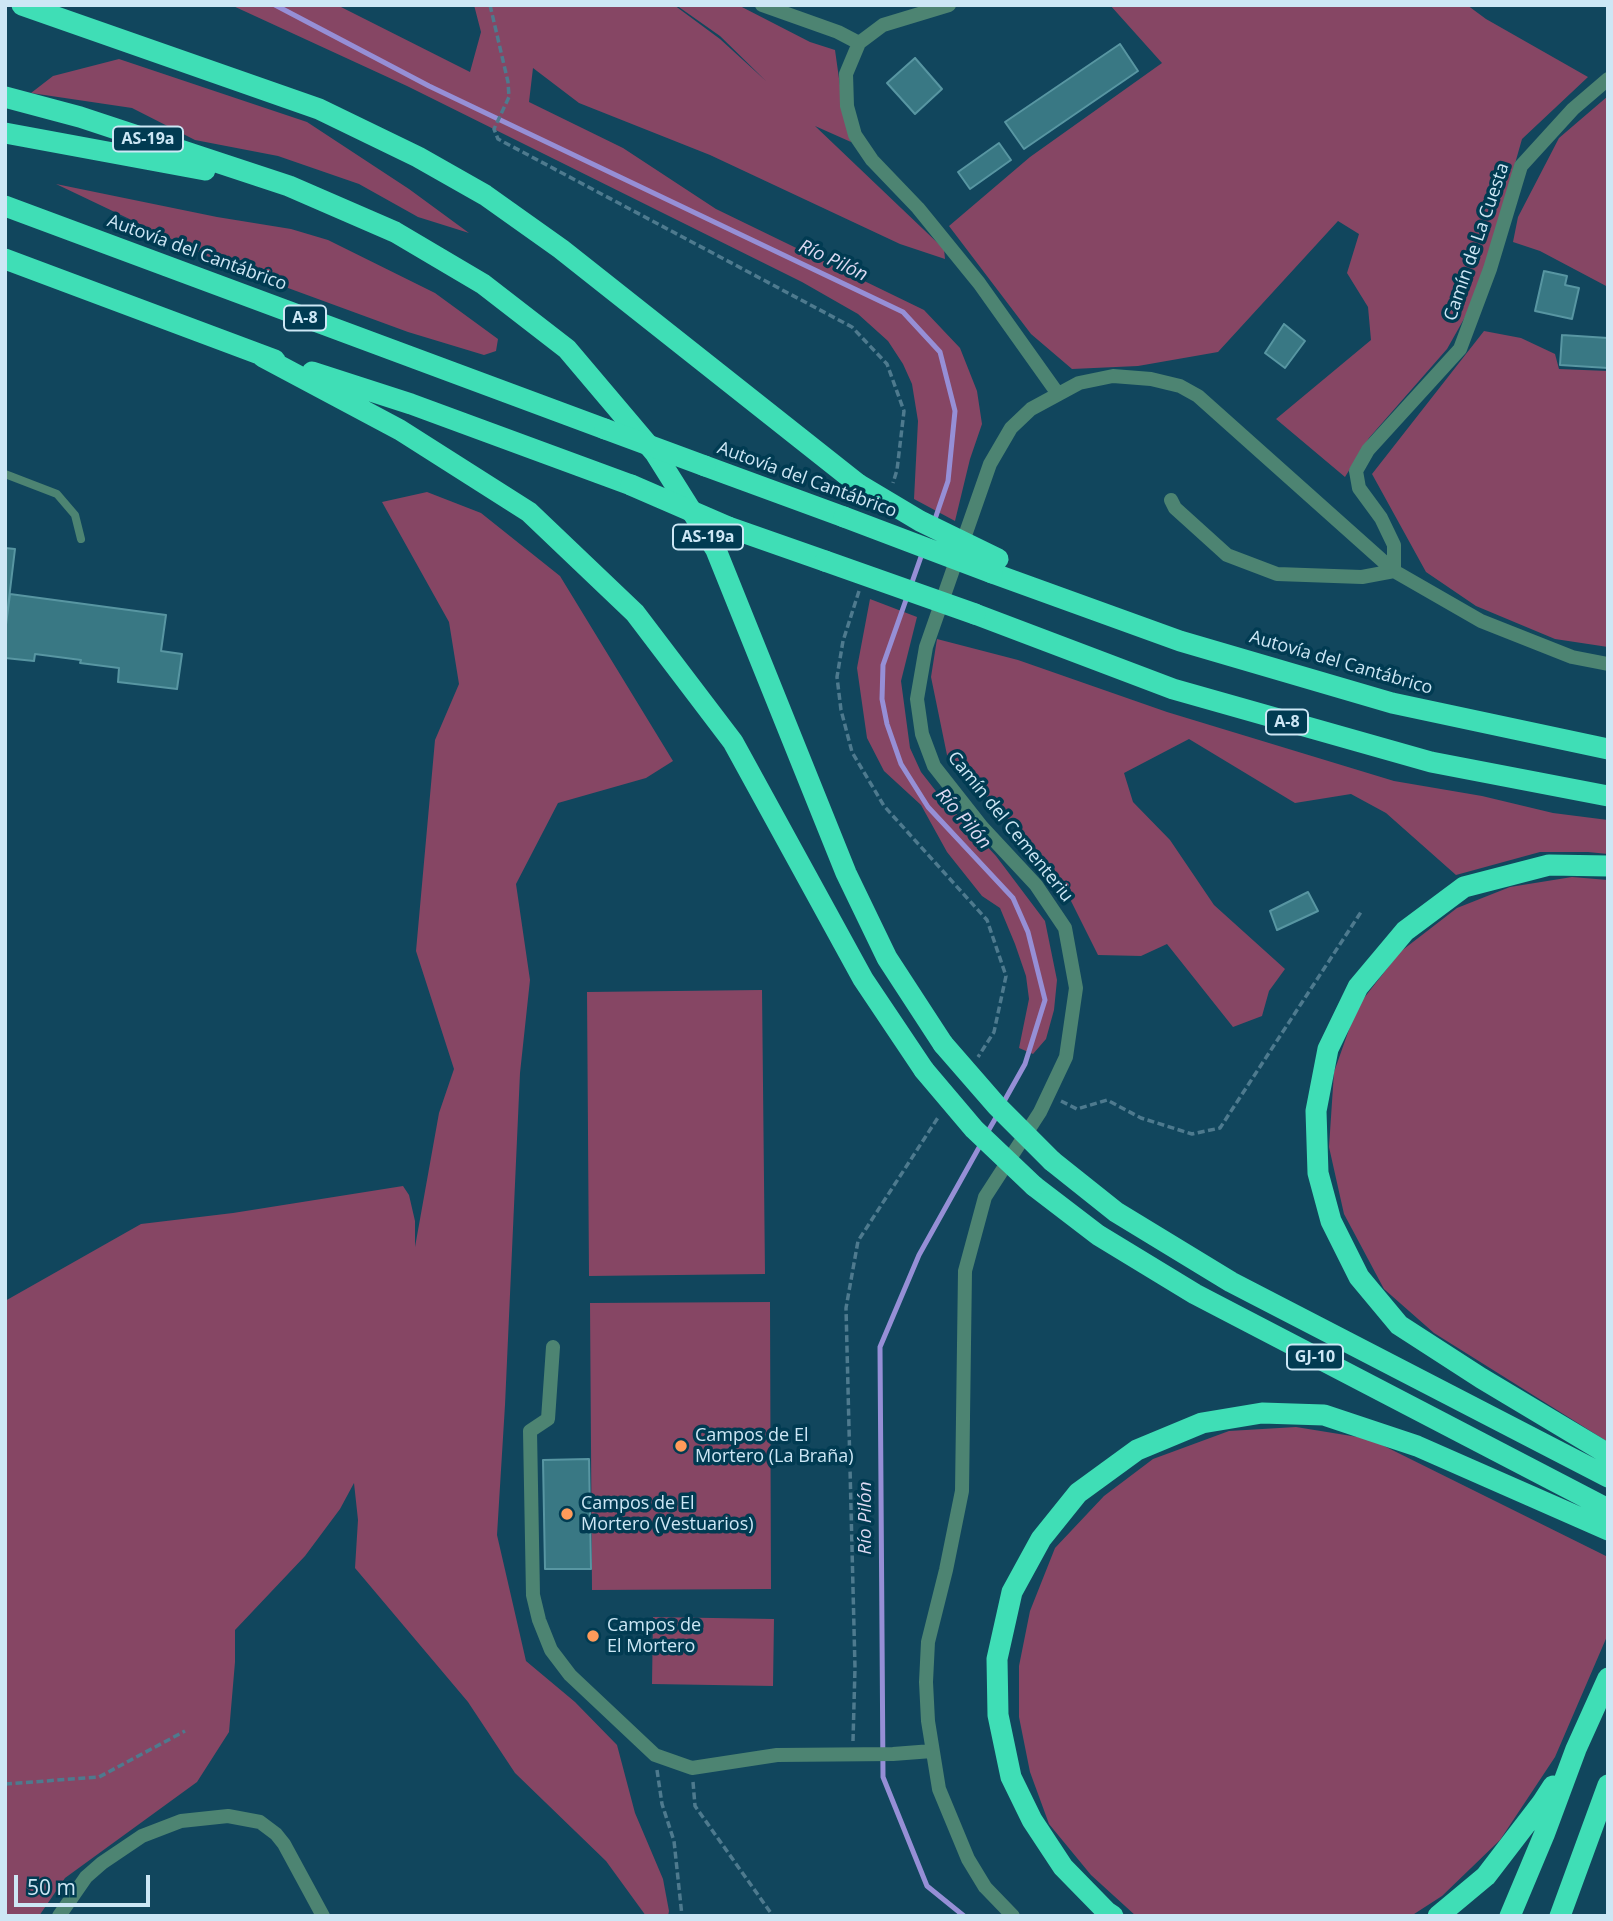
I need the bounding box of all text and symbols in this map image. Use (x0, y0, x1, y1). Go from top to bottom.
road number: AS-19a (113, 127, 183, 152)
street label: Camín de La Cuesta (1440, 160, 1514, 324)
street label: Autovía del Cantábrico (104, 210, 290, 296)
water label: Río Pilón (795, 235, 871, 287)
road number: A-8 (284, 306, 326, 330)
street label: Autovía del Cantábrico (714, 437, 900, 523)
road number: AS-19a (673, 524, 743, 550)
street label: Autovía del Cantábrico (1247, 627, 1435, 699)
road number: A-8 (1266, 709, 1308, 734)
street label: Camín del Cementeriu (943, 747, 1077, 907)
water label: Río Pilón (930, 784, 996, 854)
road number: GJ-10 (1287, 1344, 1343, 1370)
place label: Campos de El Mortero (La Braña) (695, 1425, 853, 1468)
marker: Campos de El Mortero (La Braña) (673, 1438, 689, 1454)
water label: Río Pilón (855, 1481, 877, 1555)
place label: Campos de El Mortero (Vestuarios) (581, 1493, 754, 1536)
marker: Campos de El Mortero (Vestuarios) (559, 1506, 575, 1522)
place label: Campos de El Mortero (607, 1615, 701, 1658)
marker: Campos de El Mortero (585, 1628, 601, 1644)
scale bar (18, 1862, 154, 1906)
text: 50 m (27, 1873, 76, 1901)

